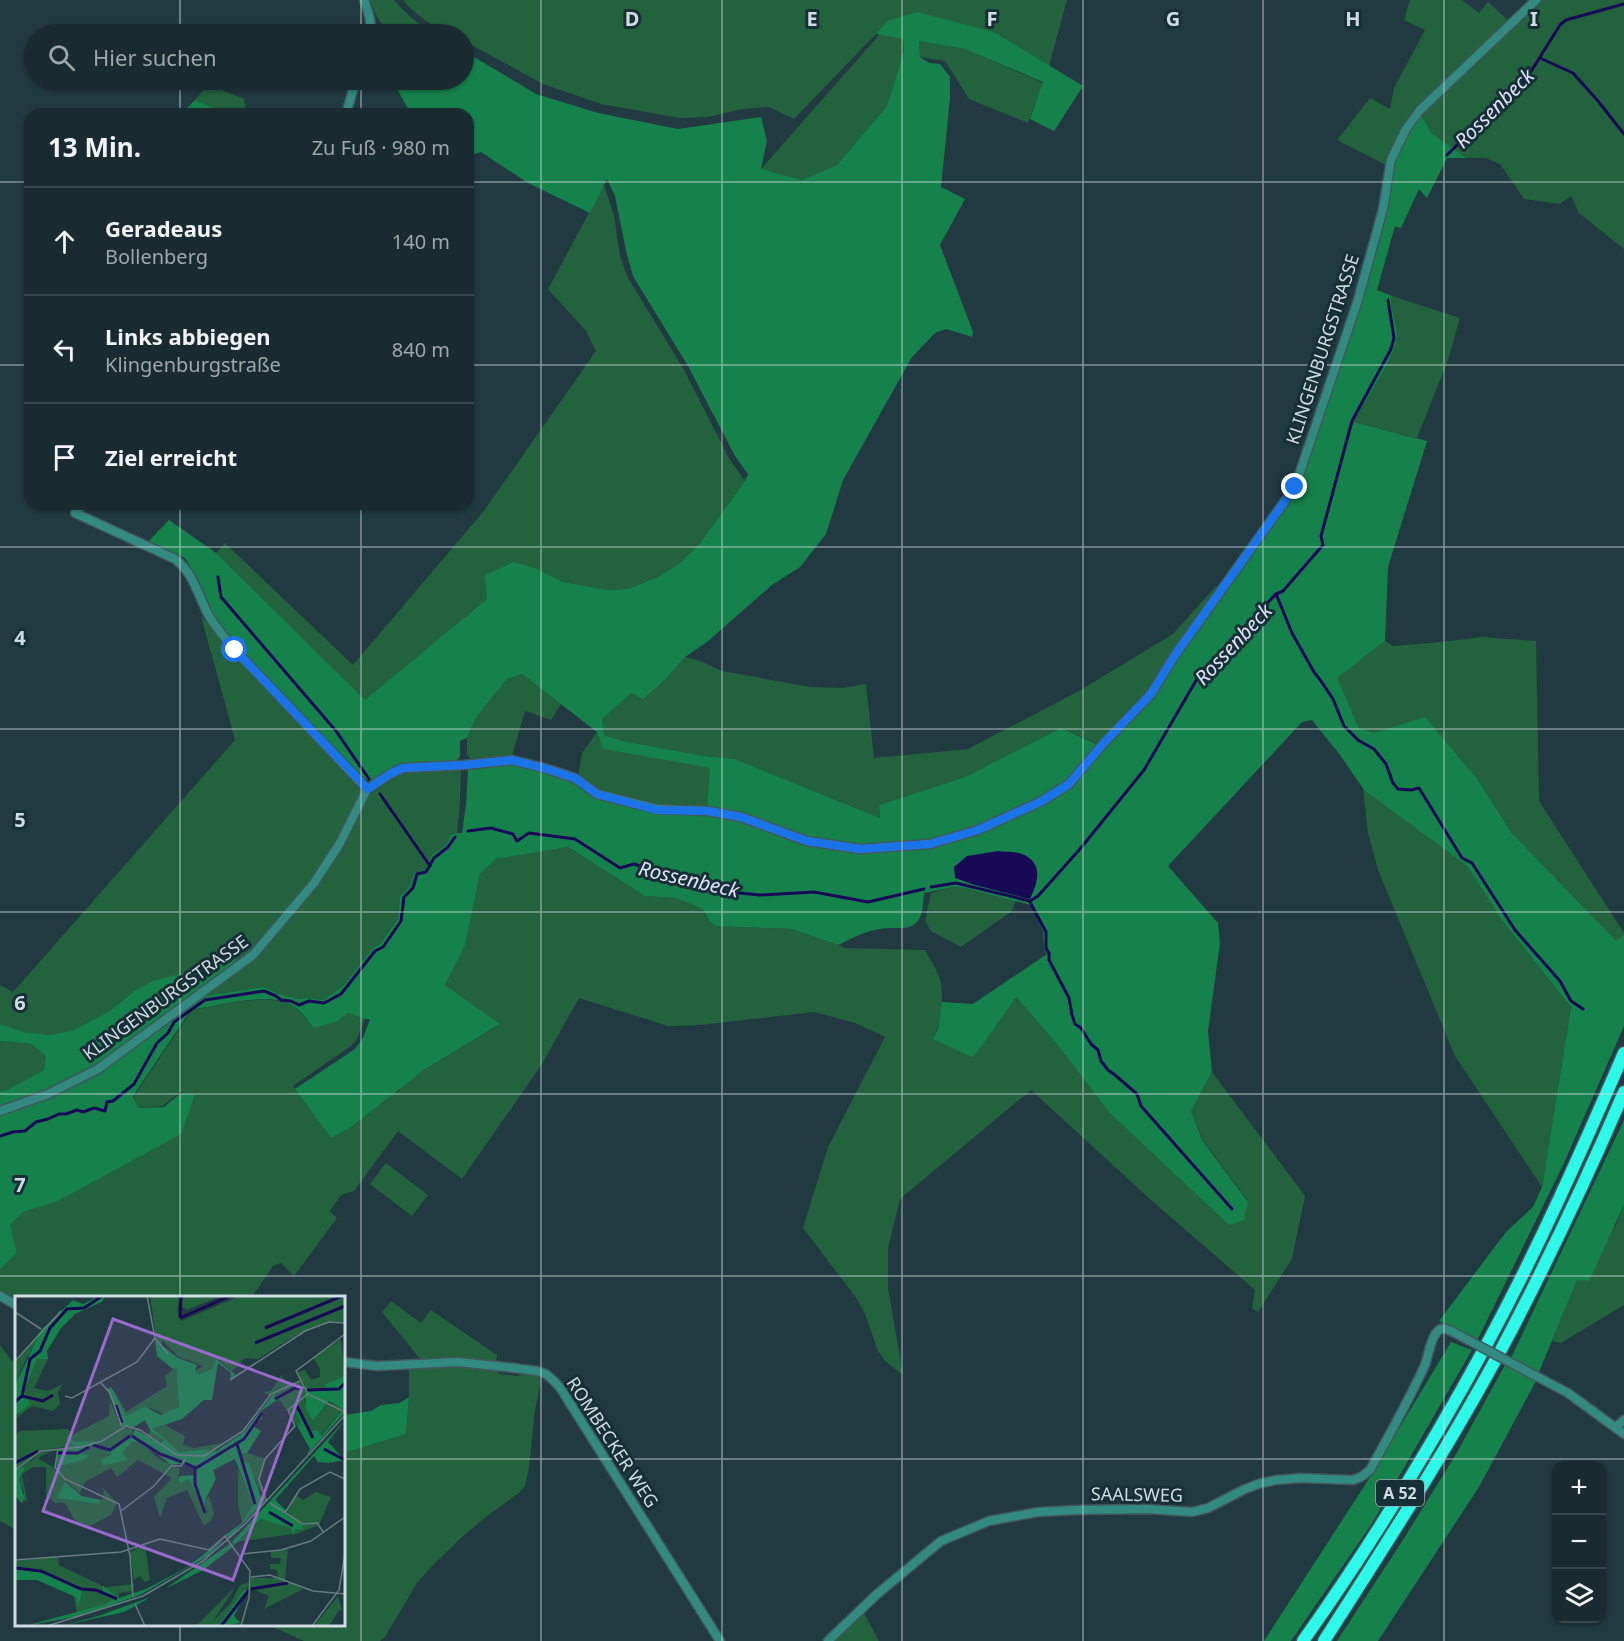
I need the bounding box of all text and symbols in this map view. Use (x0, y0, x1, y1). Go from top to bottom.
text: D (625, 5, 639, 32)
text: E (806, 5, 818, 32)
text: F (987, 5, 997, 32)
text: G (1166, 5, 1180, 32)
text: H (1345, 5, 1361, 32)
text: I (1530, 5, 1538, 32)
search box (24, 24, 474, 90)
icon: search (45, 41, 78, 74)
text: Hier suchen (93, 42, 217, 72)
water label: Rossenbeck (1448, 62, 1540, 154)
text: 13 Min. (48, 129, 141, 165)
text: Zu Fuß · 980 m (312, 134, 450, 161)
text: Geradeaus (105, 213, 222, 243)
icon: ahead (48, 225, 81, 258)
text: 140 m (392, 228, 450, 255)
text: Bollenberg (105, 243, 208, 270)
street label: KLINGENBURGSTRASSE (1280, 251, 1364, 447)
text: Links abbiegen (105, 321, 271, 351)
icon: left (48, 333, 81, 366)
text: 840 m (392, 336, 450, 363)
text: Klingenburgstraße (105, 351, 281, 378)
icon: arrive (48, 441, 81, 474)
text: Ziel erreicht (105, 442, 237, 472)
route end (1281, 473, 1307, 499)
water label: Rossenbeck (1188, 597, 1278, 691)
text: 4 (14, 624, 26, 651)
route start (221, 636, 247, 662)
text: 5 (14, 806, 26, 833)
water label: Rossenbeck (636, 854, 743, 904)
street label: KLINGENBURGSTRASSE (78, 929, 252, 1065)
text: 6 (14, 989, 26, 1016)
text: 7 (14, 1171, 26, 1198)
inset map (15, 1296, 345, 1626)
street label: ROMBECKER WEG (562, 1372, 664, 1512)
map controls (1552, 1461, 1606, 1623)
button: + (1552, 1461, 1606, 1515)
road number: A 52 (1376, 1480, 1424, 1506)
street label: SAALSWEG (1091, 1481, 1183, 1507)
button: − (1552, 1515, 1606, 1569)
button: layers (1552, 1569, 1606, 1623)

